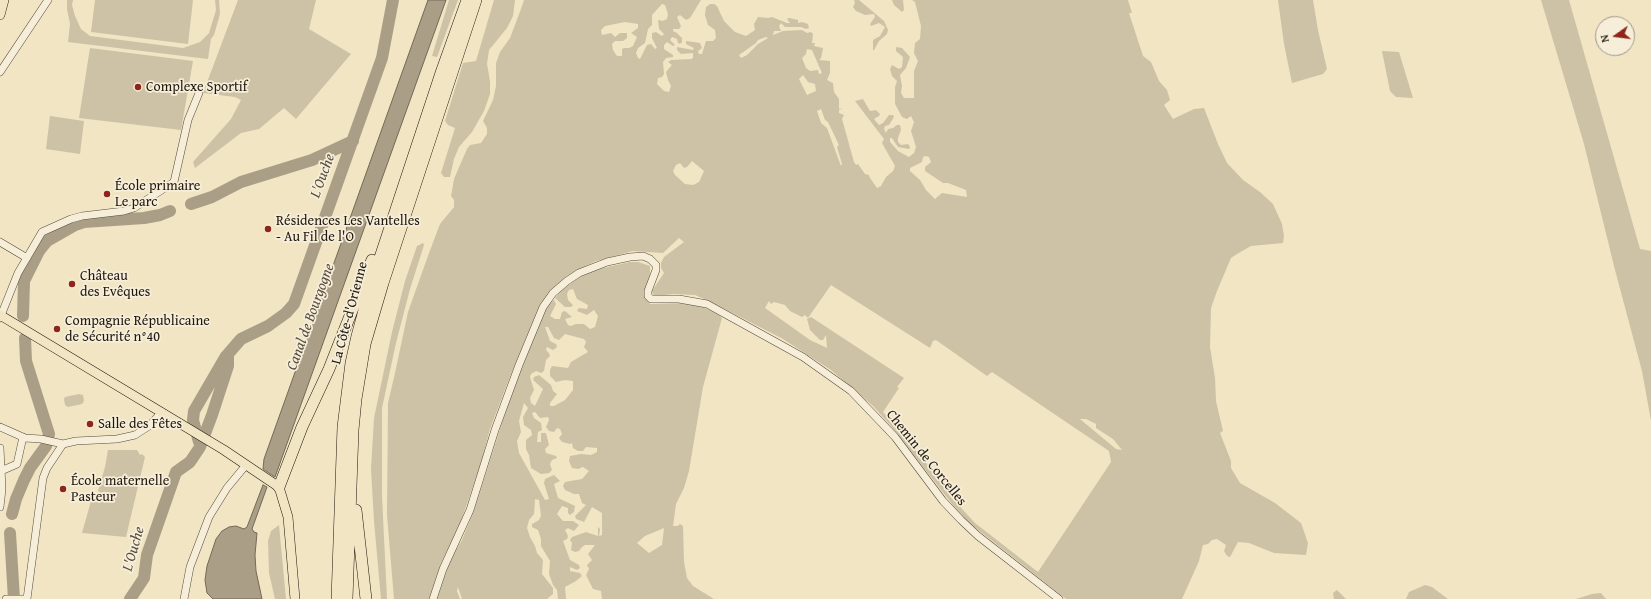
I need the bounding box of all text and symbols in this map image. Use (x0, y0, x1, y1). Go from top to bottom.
north arrow (1595, 16, 1635, 56)
text: N (1596, 33, 1613, 44)
place label: Complexe Sportif (146, 79, 247, 95)
marker: Complexe Sportif (133, 82, 143, 92)
water label: L'Ouche (307, 152, 339, 200)
place label: École primaire Le parc (115, 178, 200, 210)
marker: École primaire Le parc (102, 189, 112, 199)
place label: Résidences Les Vantelles - Au Fil de l'O (276, 213, 420, 246)
marker: Résidences Les Vantelles - Au Fil de l'O (263, 224, 273, 234)
street label: La Côte-d'Orienne (328, 260, 372, 366)
water label: Canal de Bourgogne (283, 261, 339, 373)
place label: Château des Evêques (80, 268, 150, 300)
marker: Château des Evêques (67, 279, 77, 289)
place label: Compagnie Républicaine de Sécurité n°40 (65, 313, 210, 346)
marker: Compagnie Républicaine de Sécurité n°40 (52, 324, 62, 334)
street label: Chemin de Corcelles (882, 407, 970, 509)
place label: Salle des Fêtes (98, 416, 182, 432)
marker: Salle des Fêtes (85, 419, 95, 429)
place label: École maternelle Pasteur (71, 473, 169, 506)
marker: École maternelle Pasteur (58, 484, 68, 494)
water label: L'Ouche (119, 525, 149, 573)

